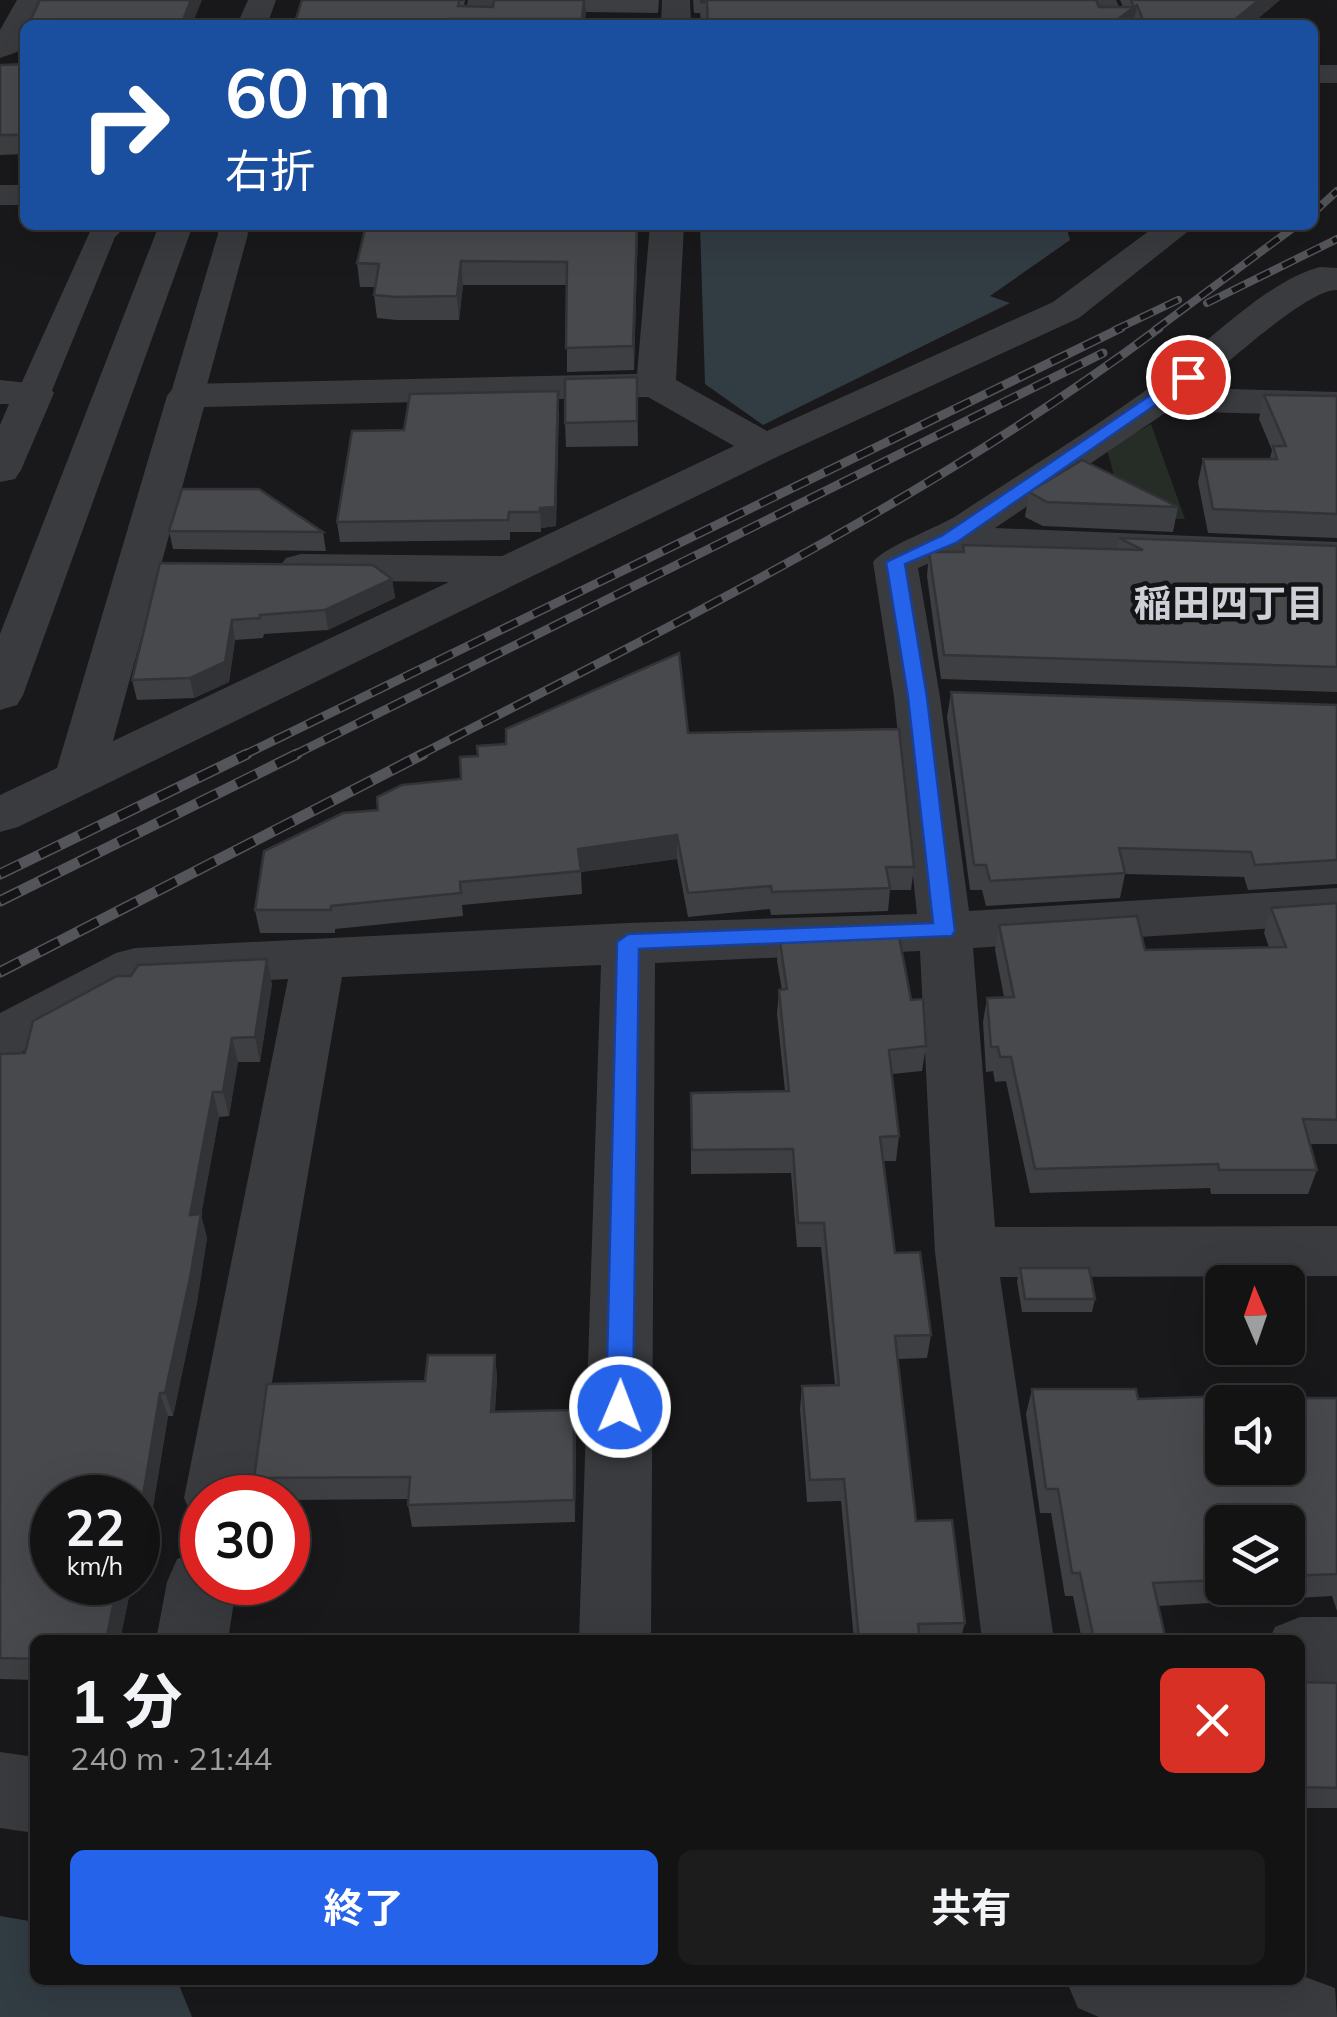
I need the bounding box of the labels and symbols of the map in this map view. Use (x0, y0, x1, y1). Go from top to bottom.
pin (1146, 335, 1231, 420)
district label: 稲田四丁目 (1134, 579, 1324, 627)
north arrow (1205, 1265, 1305, 1365)
position arrow (568, 1355, 672, 1459)
speed limit sign: 30 (180, 1475, 310, 1605)

